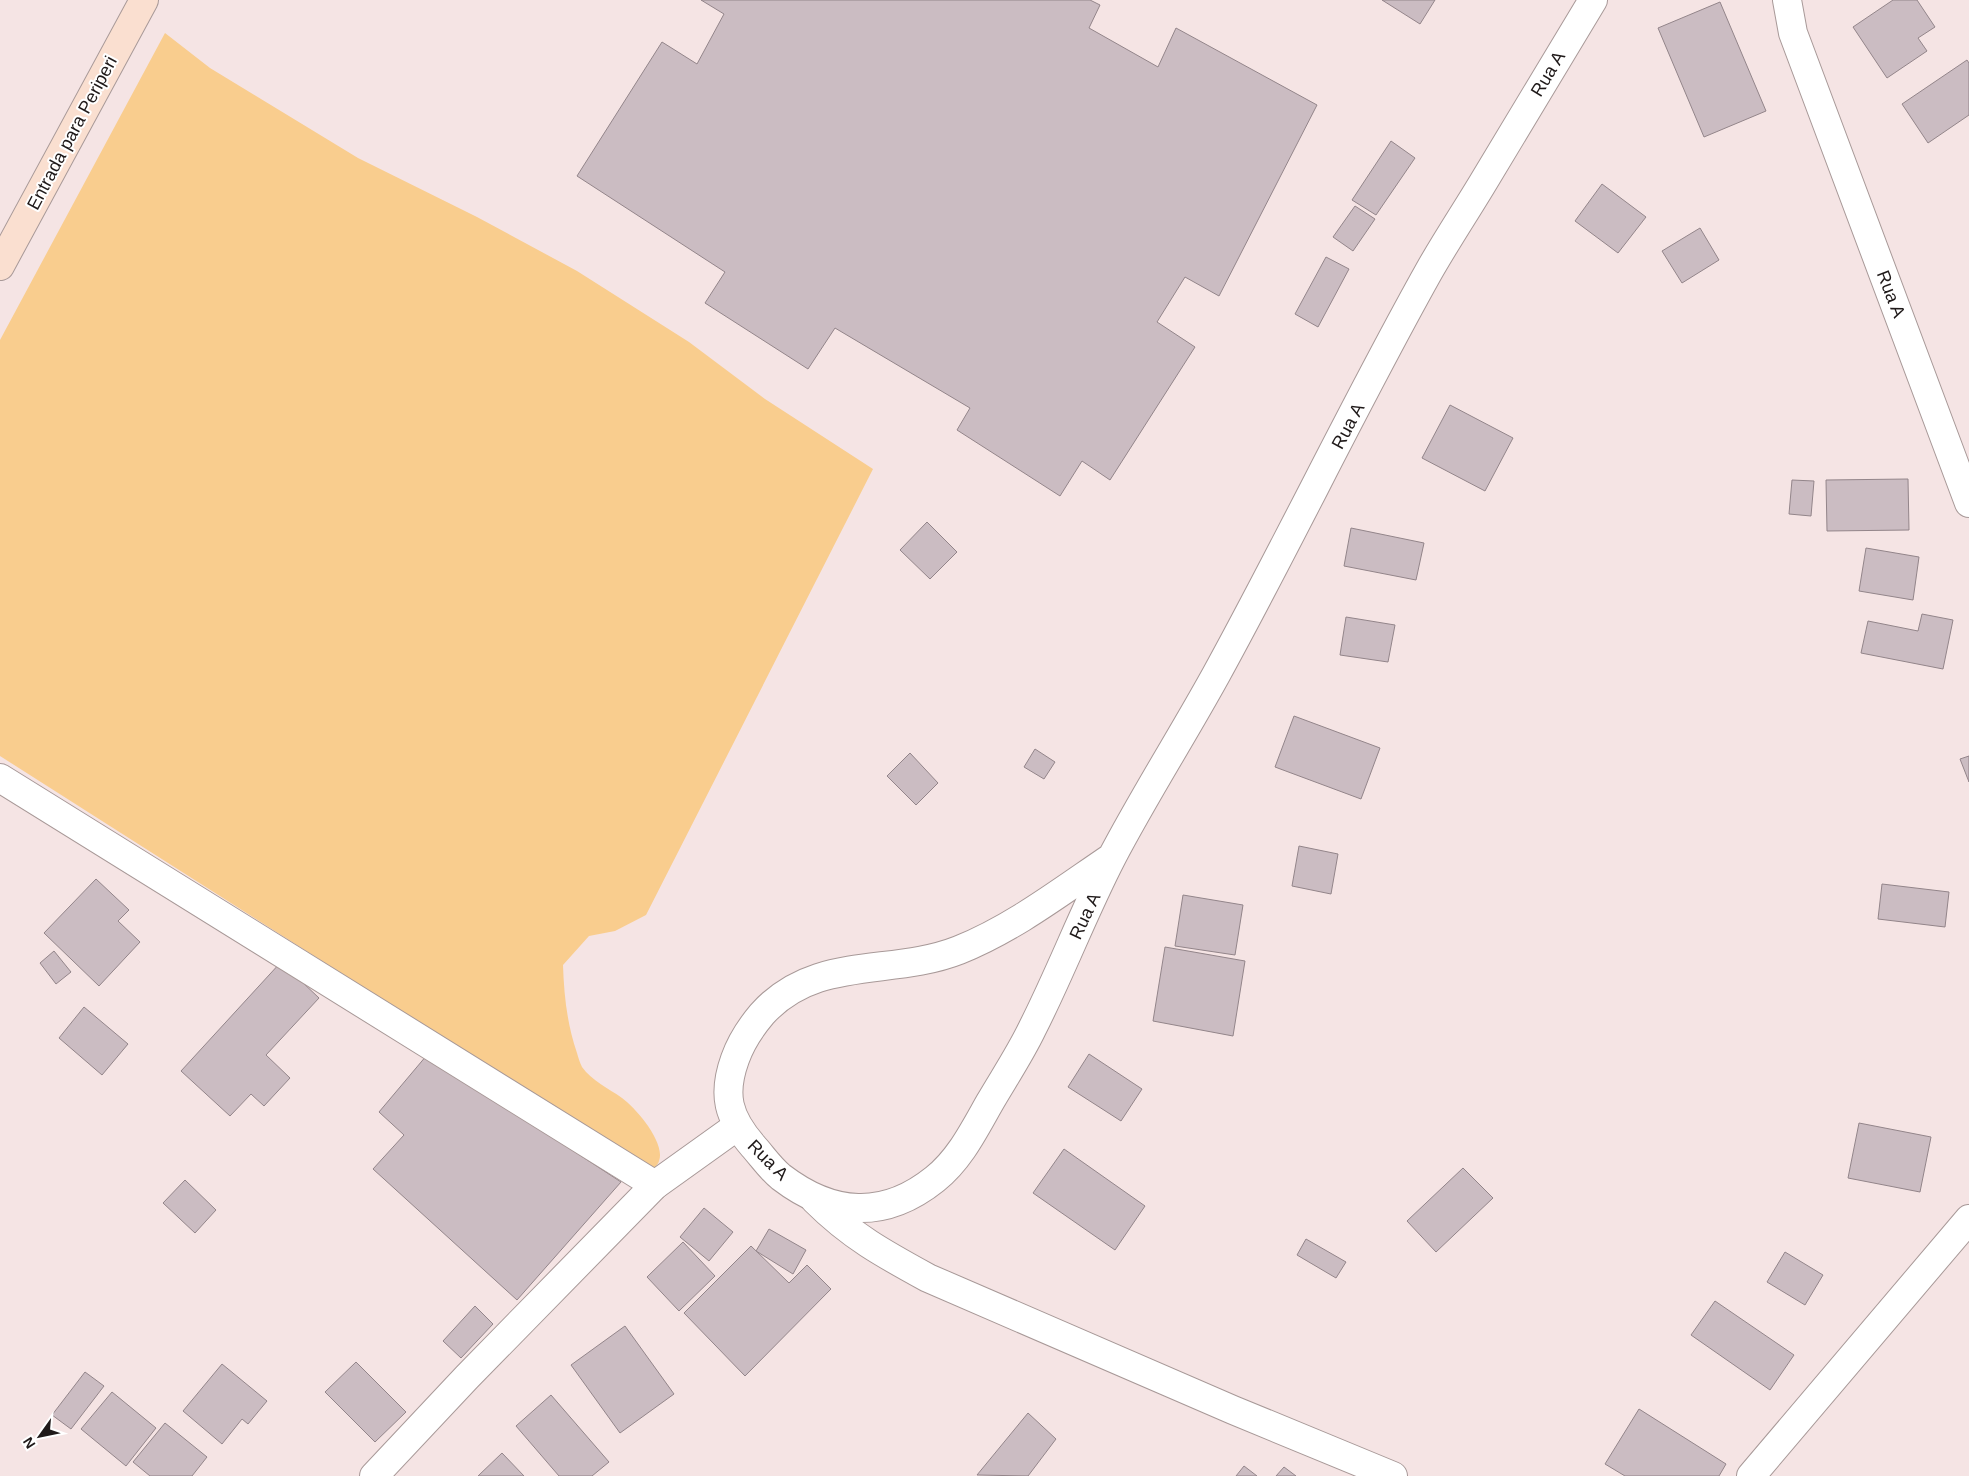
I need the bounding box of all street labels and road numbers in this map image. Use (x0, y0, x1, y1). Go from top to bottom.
street label: Rua A (1527, 48, 1569, 100)
street label: Entrada para Periperi (23, 53, 121, 213)
street label: Rua A (1873, 268, 1909, 320)
street label: Rua A (1328, 400, 1368, 452)
street label: Rua A (1066, 890, 1104, 942)
street label: Rua A (744, 1136, 792, 1184)

